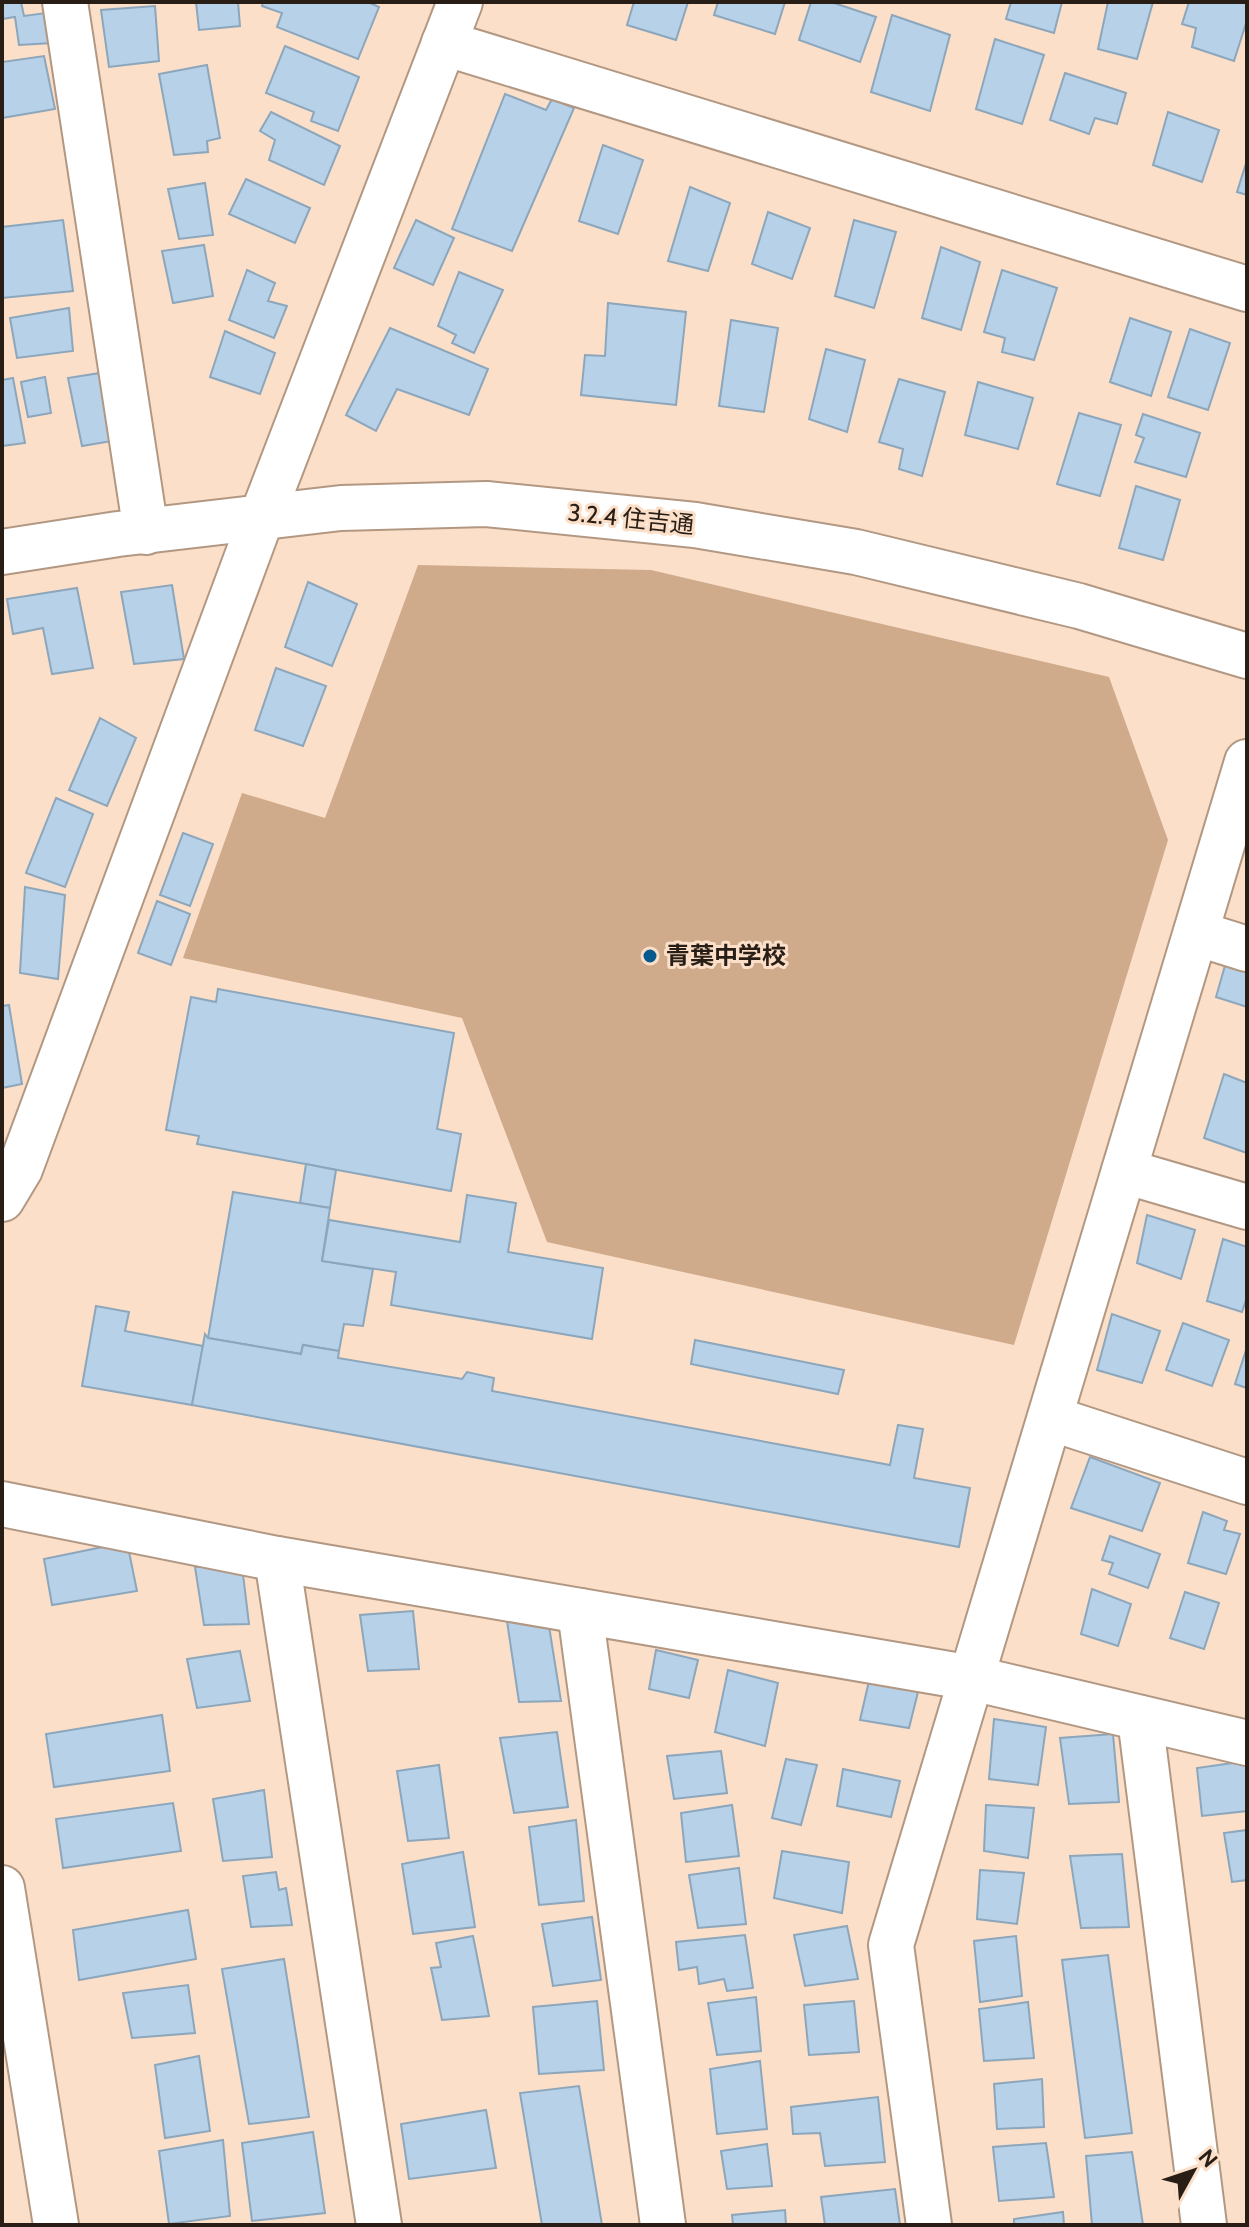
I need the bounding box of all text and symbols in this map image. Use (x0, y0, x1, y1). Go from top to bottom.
street label: 3.2.4 住吉通 (566, 497, 696, 540)
place label: 青葉中学校 (666, 941, 786, 970)
marker: 青葉中学校 (641, 947, 659, 965)
north arrow (1153, 2131, 1233, 2211)
text: N (1193, 2144, 1223, 2173)

